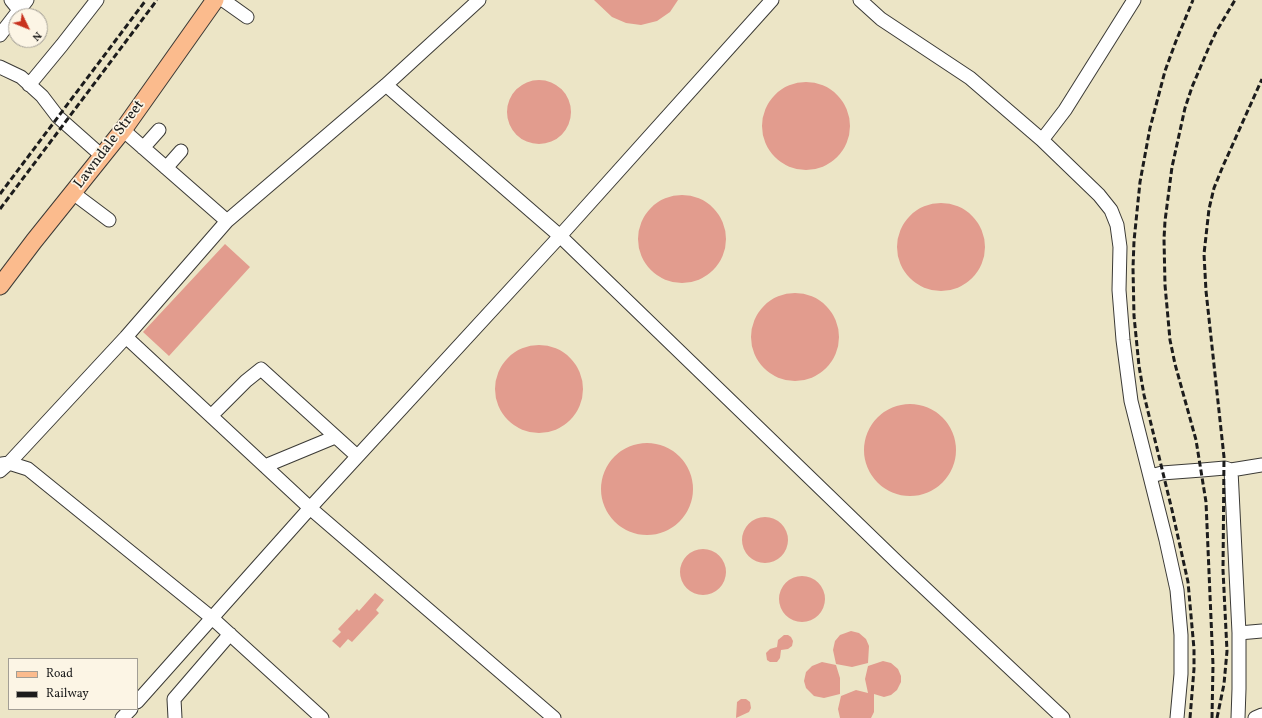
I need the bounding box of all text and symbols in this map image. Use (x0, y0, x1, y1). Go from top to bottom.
north arrow (8, 8, 48, 48)
text: N (28, 28, 45, 44)
street label: Lawndale Street (71, 97, 149, 193)
legend (8, 658, 138, 710)
text: Road (46, 666, 73, 682)
text: Railway (46, 686, 89, 702)

